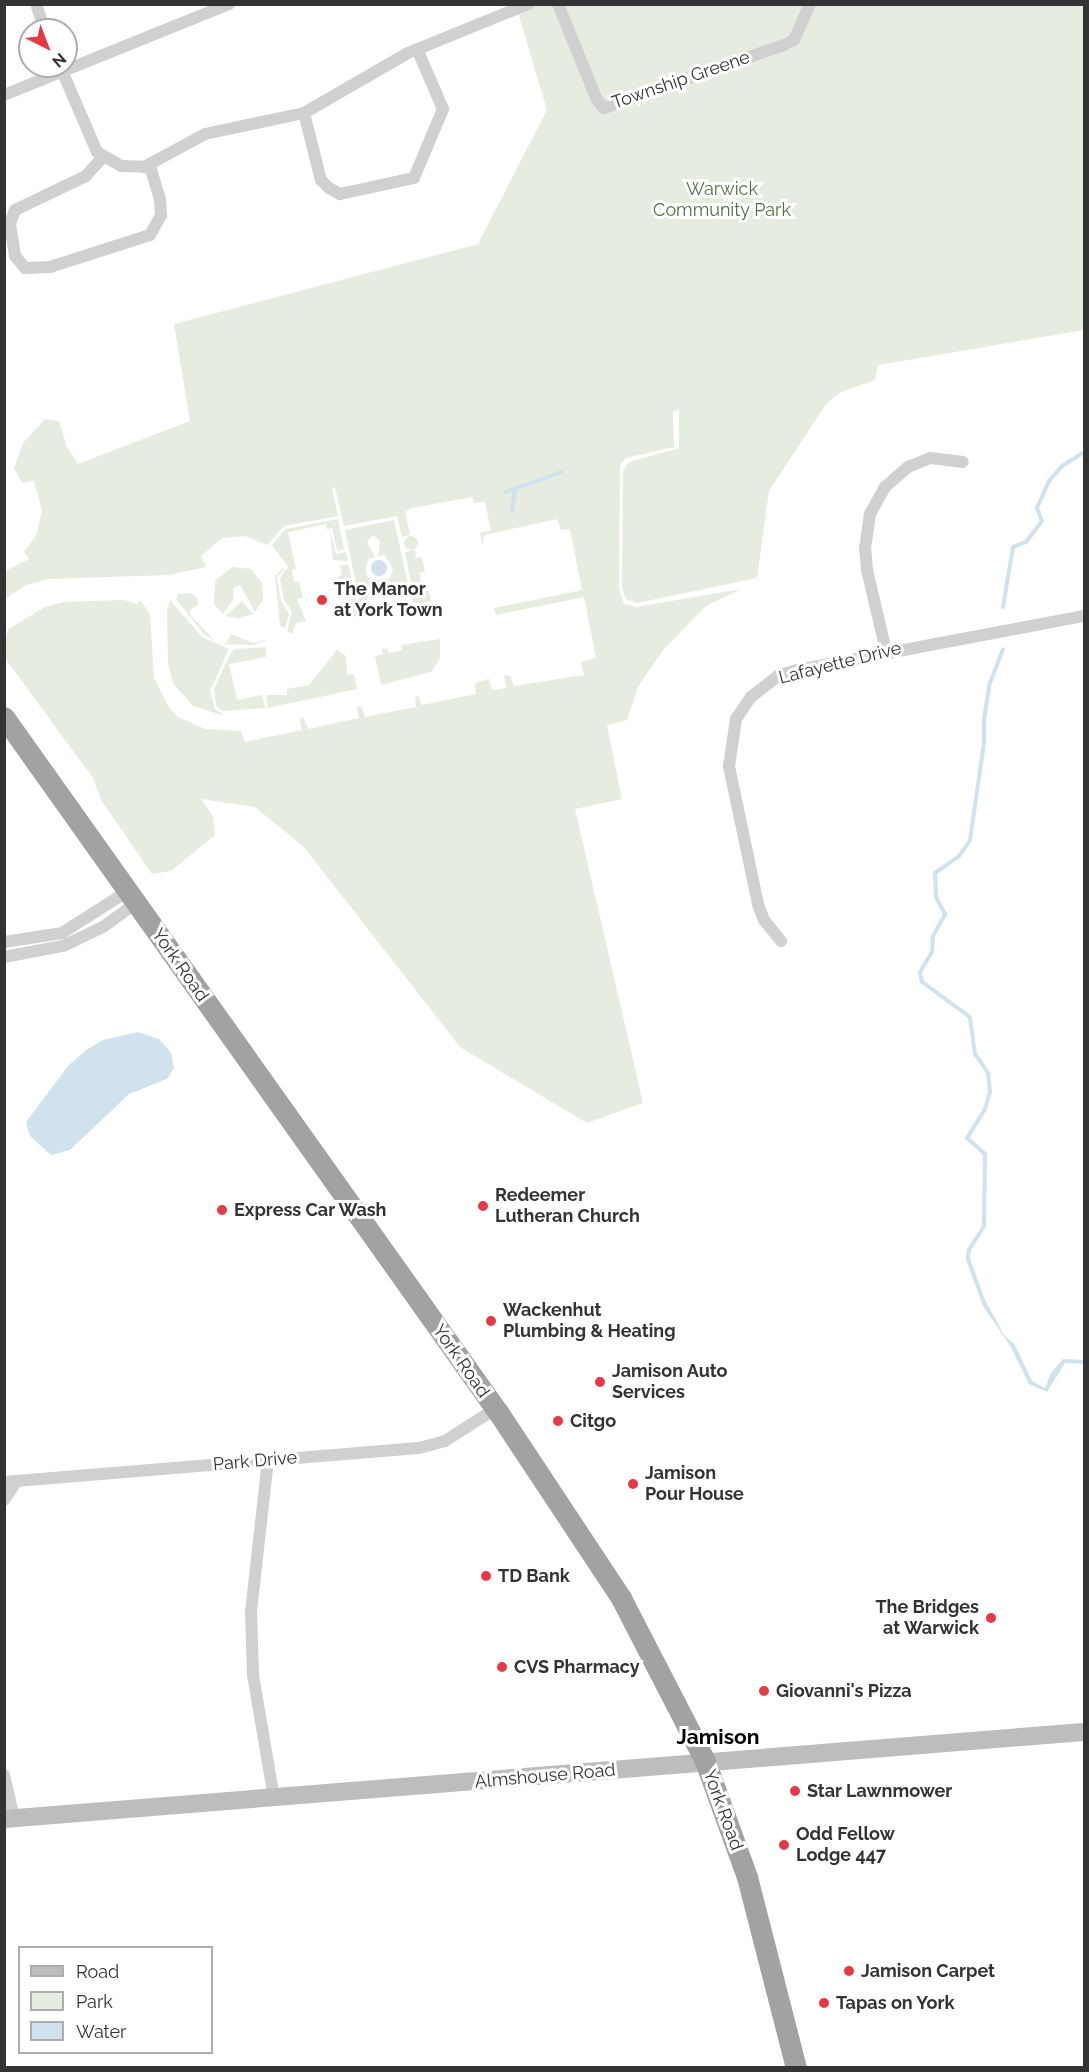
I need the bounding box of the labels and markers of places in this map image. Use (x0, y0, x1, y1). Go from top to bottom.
place label: The Manor at York Town (334, 579, 444, 622)
marker: The Manor at York Town (315, 593, 329, 607)
place label: Redeemer Lutheran Church (495, 1185, 640, 1228)
place label: Express Car Wash (234, 1199, 387, 1221)
marker: Redeemer Lutheran Church (476, 1199, 490, 1213)
marker: Express Car Wash (215, 1203, 229, 1217)
place label: Wackenhut Plumbing & Heating (503, 1300, 676, 1342)
marker: Wackenhut Plumbing & Heating (484, 1314, 498, 1328)
place label: Jamison Auto Services (612, 1361, 728, 1404)
marker: Jamison Auto Services (593, 1375, 607, 1389)
place label: Citgo (570, 1410, 616, 1432)
marker: Citgo (551, 1414, 565, 1428)
place label: Jamison Pour House (645, 1463, 744, 1506)
marker: Jamison Pour House (626, 1477, 640, 1491)
place label: TD Bank (498, 1565, 570, 1587)
marker: TD Bank (479, 1569, 493, 1583)
place label: The Bridges at Warwick (875, 1597, 979, 1640)
marker: The Bridges at Warwick (984, 1611, 998, 1625)
place label: CVS Pharmacy (514, 1656, 640, 1678)
marker: CVS Pharmacy (495, 1660, 509, 1674)
place label: Giovanni's Pizza (776, 1680, 912, 1702)
marker: Giovanni's Pizza (757, 1684, 771, 1698)
place label: Star Lawnmower (807, 1780, 953, 1802)
marker: Star Lawnmower (788, 1784, 802, 1798)
place label: Odd Fellow Lodge 447 (796, 1824, 895, 1866)
marker: Odd Fellow Lodge 447 (777, 1838, 791, 1852)
place label: Jamison Carpet (861, 1960, 995, 1982)
marker: Jamison Carpet (842, 1964, 856, 1978)
place label: Tapas on York (836, 1992, 955, 2014)
marker: Tapas on York (817, 1996, 831, 2010)

